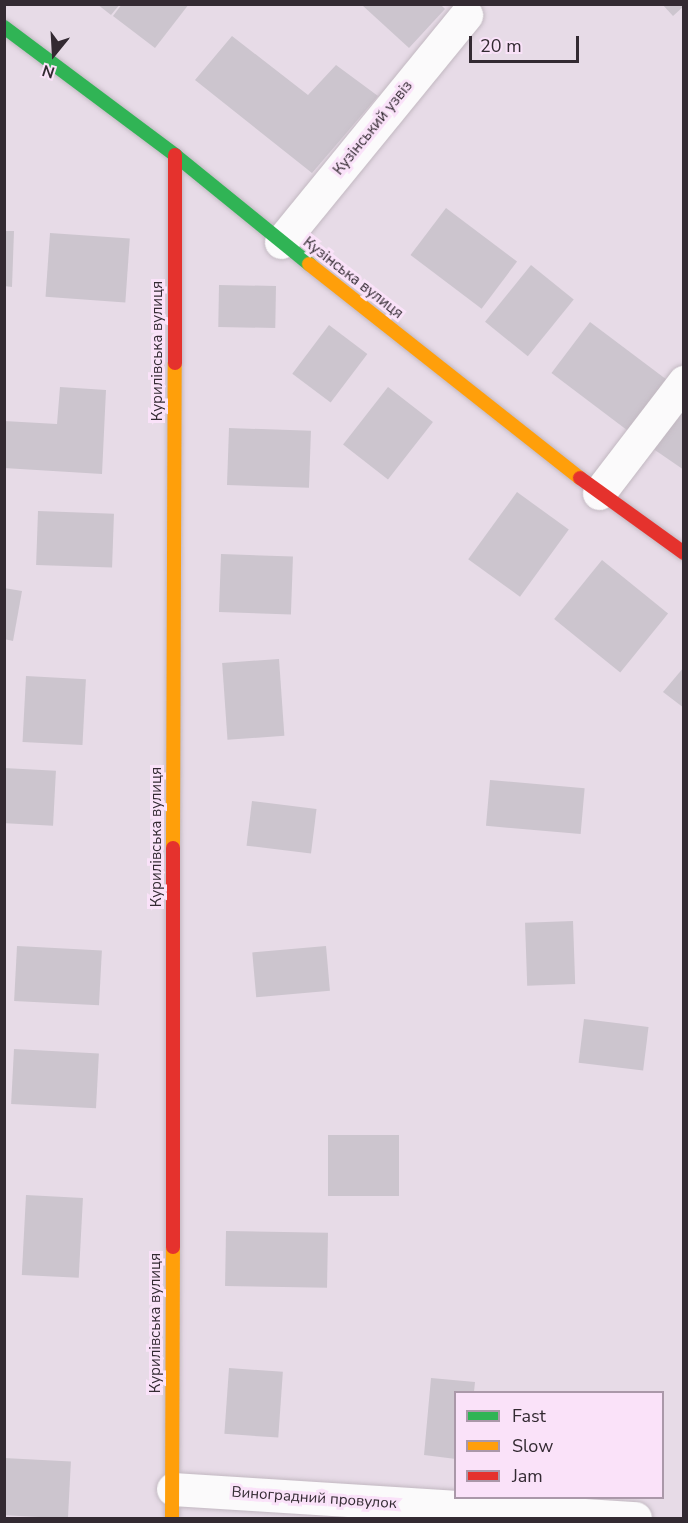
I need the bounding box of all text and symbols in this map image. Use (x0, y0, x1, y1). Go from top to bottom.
north arrow (24, 24, 84, 84)
scale bar (472, 24, 582, 62)
text: 20 m (480, 34, 522, 58)
text: N (39, 59, 58, 83)
street label: Кузінський узвіз (330, 77, 416, 179)
street label: Кузінська вулиця (299, 233, 407, 323)
street label: Курилівська вулиця (149, 281, 167, 421)
street label: Курилівська вулиця (148, 767, 166, 907)
street label: Курилівська вулиця (147, 1253, 165, 1393)
legend (454, 1391, 664, 1499)
text: Fast (512, 1404, 546, 1428)
text: Slow (512, 1434, 553, 1458)
text: Jam (512, 1464, 543, 1488)
street label: Виноградний провулок (231, 1483, 397, 1513)

